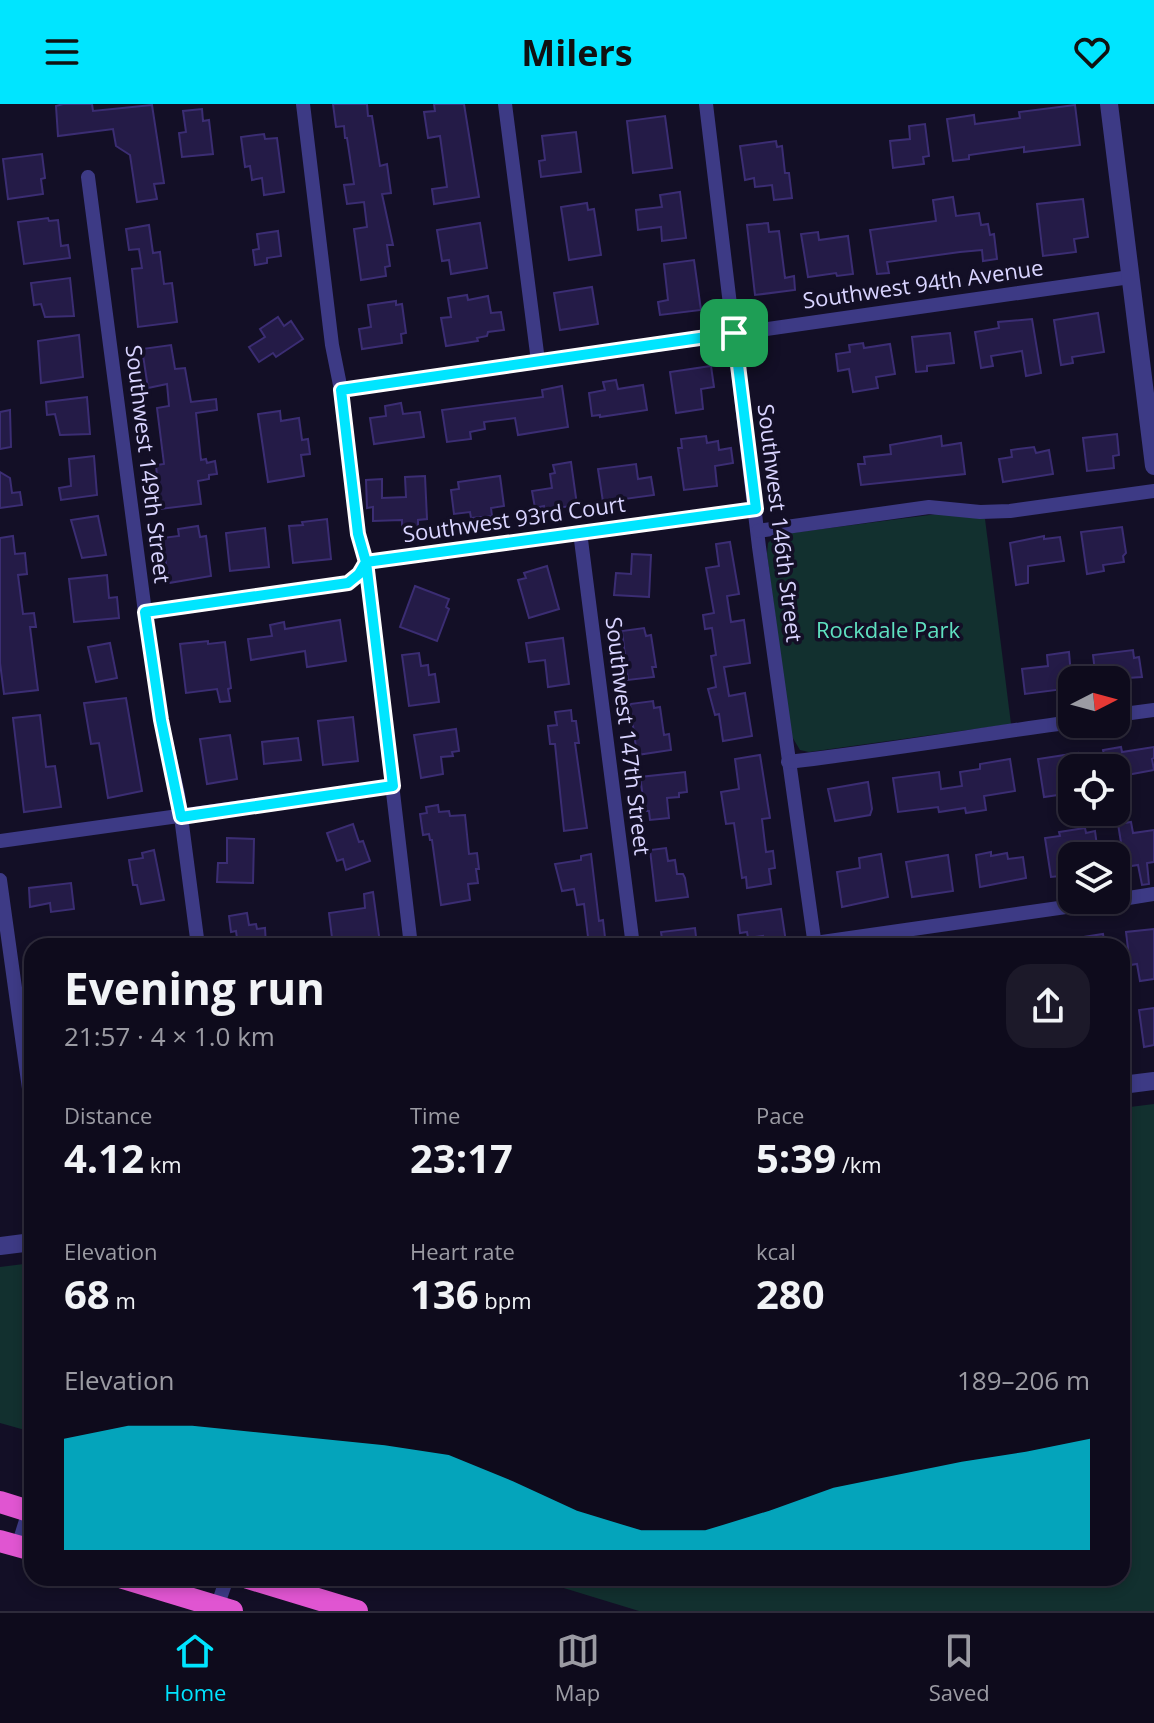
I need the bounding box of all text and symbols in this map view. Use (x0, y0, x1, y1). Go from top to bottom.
text: Milers (521, 28, 633, 77)
icon: menu (40, 30, 84, 74)
icon: heart (1070, 30, 1114, 74)
street label: Southwest 94th Avenue (801, 251, 1045, 315)
pin (700, 299, 768, 367)
icon: arrive (712, 311, 756, 355)
street label: Southwest 149th Street (119, 343, 179, 585)
street label: Southwest 146th Street (751, 402, 811, 644)
street label: Southwest 93rd Court (401, 488, 627, 548)
park label: Rockdale Park (816, 614, 961, 644)
street label: Southwest 147th Street (599, 615, 659, 857)
north arrow (1058, 666, 1130, 738)
map controls (1058, 666, 1130, 914)
button: locate (1058, 754, 1130, 826)
button: layers (1058, 842, 1130, 914)
text: Evening run (64, 958, 325, 1018)
button: share (1006, 964, 1090, 1048)
text: 21:57 · 4 × 1.0 km (64, 1018, 275, 1054)
text: Distance (64, 1100, 152, 1130)
text: Time (410, 1100, 460, 1130)
text: Pace (756, 1100, 804, 1130)
text: 4.12 (64, 1130, 144, 1185)
text: 23:17 (410, 1130, 513, 1185)
text: 5:39 (756, 1130, 836, 1185)
text: km (144, 1149, 182, 1179)
text: /km (836, 1149, 882, 1179)
text: Elevation (64, 1236, 157, 1266)
text: Heart rate (410, 1236, 515, 1266)
text: kcal (756, 1236, 796, 1266)
text: 68 (64, 1266, 110, 1321)
text: 136 (410, 1266, 479, 1321)
text: 280 (756, 1266, 825, 1321)
text: m (110, 1285, 136, 1315)
text: bpm (479, 1285, 532, 1315)
text: Elevation (64, 1362, 174, 1398)
text: 189–206 m (957, 1362, 1090, 1398)
tab: Home (164, 1629, 226, 1707)
tab: Map (555, 1629, 600, 1707)
tab: Saved (929, 1629, 990, 1707)

